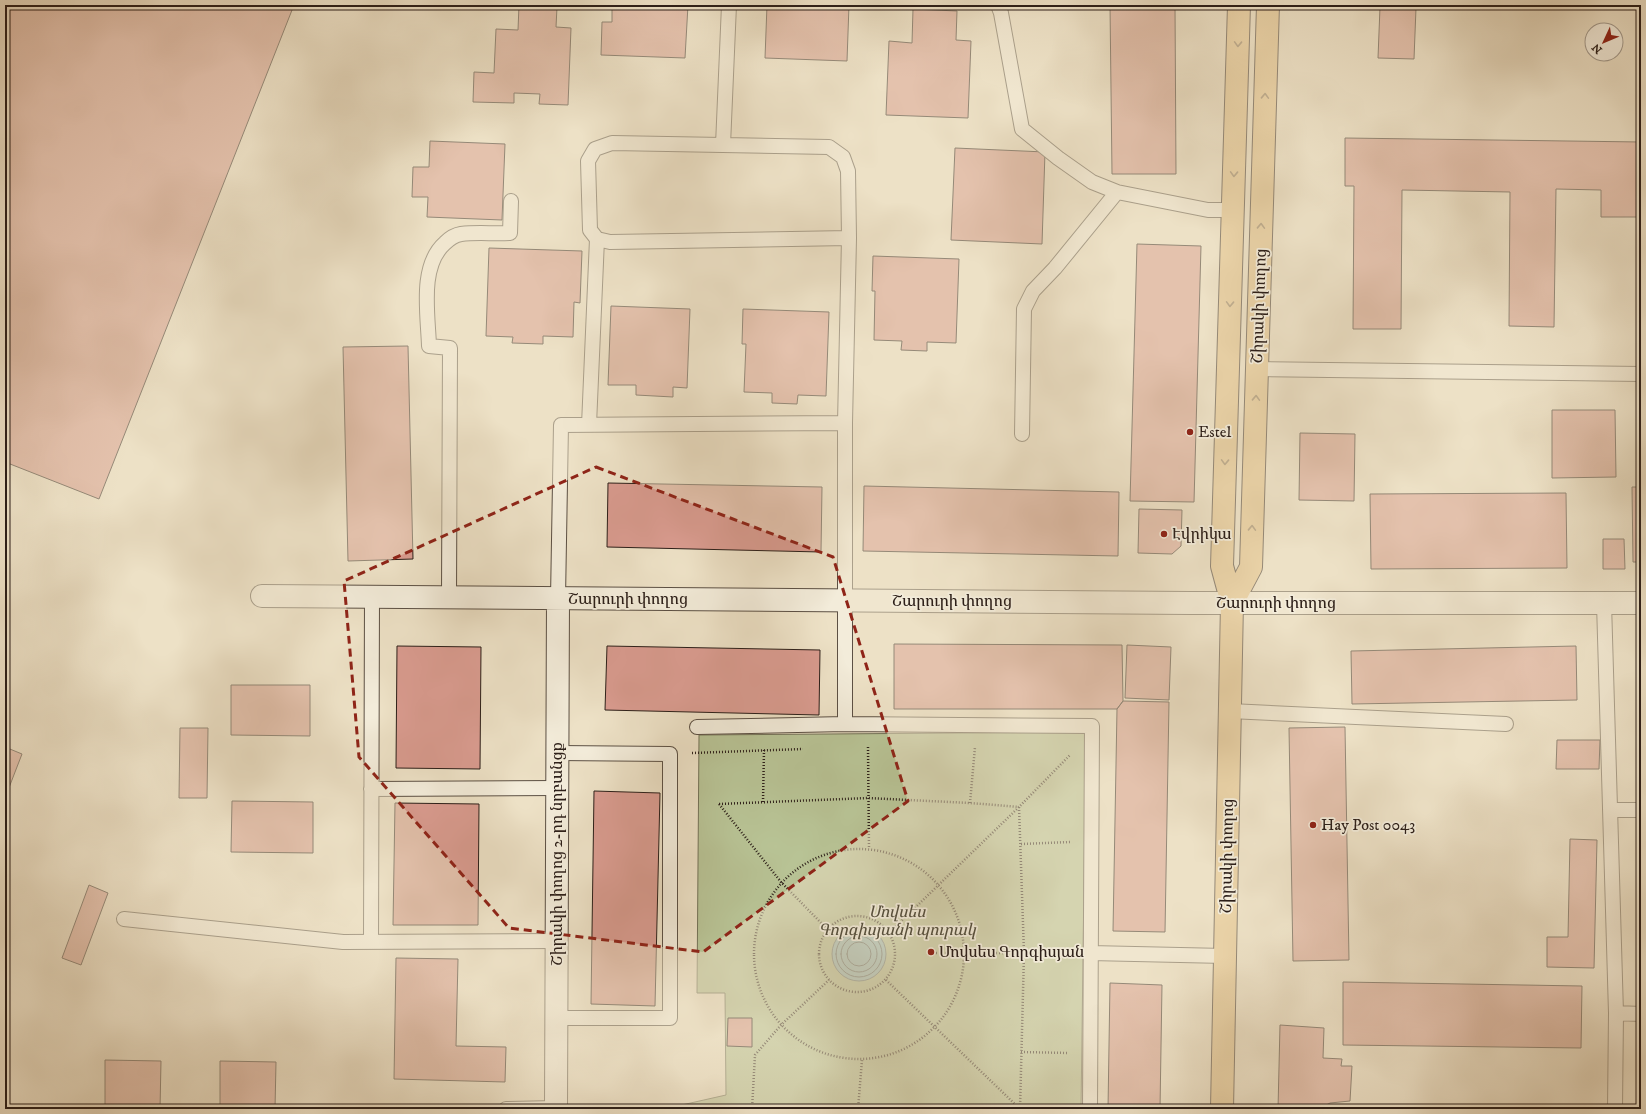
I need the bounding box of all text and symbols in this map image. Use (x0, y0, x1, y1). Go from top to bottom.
north arrow (1584, 22, 1624, 62)
text: N (1589, 40, 1606, 56)
one-way arrow (1233, 41, 1242, 47)
one-way arrow (1261, 93, 1270, 99)
one-way arrow (1229, 171, 1238, 177)
one-way arrow (1257, 223, 1266, 229)
street label: Շիրակի փողոց (1247, 248, 1271, 364)
one-way arrow (1225, 301, 1234, 307)
one-way arrow (1252, 395, 1260, 401)
place label: Estel (1198, 422, 1231, 442)
marker: Estel (1185, 427, 1195, 437)
one-way arrow (1221, 459, 1229, 465)
place label: Էվրիկա (1172, 524, 1232, 544)
one-way arrow (1248, 525, 1256, 531)
marker: Էվրիկա (1159, 529, 1169, 539)
street label: Շարուրի փողոց (568, 589, 688, 609)
street label: Շարուրի փողոց (892, 591, 1012, 611)
street label: Շարուրի փողոց (1216, 593, 1336, 613)
street label: Շիրակի փողոց 2-րդ նրբանցք (547, 742, 567, 966)
street label: Շիրակի փողոց (1216, 798, 1238, 914)
place label: Hay Post 0043 (1321, 815, 1415, 835)
marker: Hay Post 0043 (1308, 820, 1318, 830)
park label: Մովսես Գորգիսյանի պուրակ (818, 902, 977, 940)
place label: Մովսես Գորգիսյան (939, 942, 1084, 962)
marker: Մովսես Գորգիսյան (926, 947, 936, 957)

